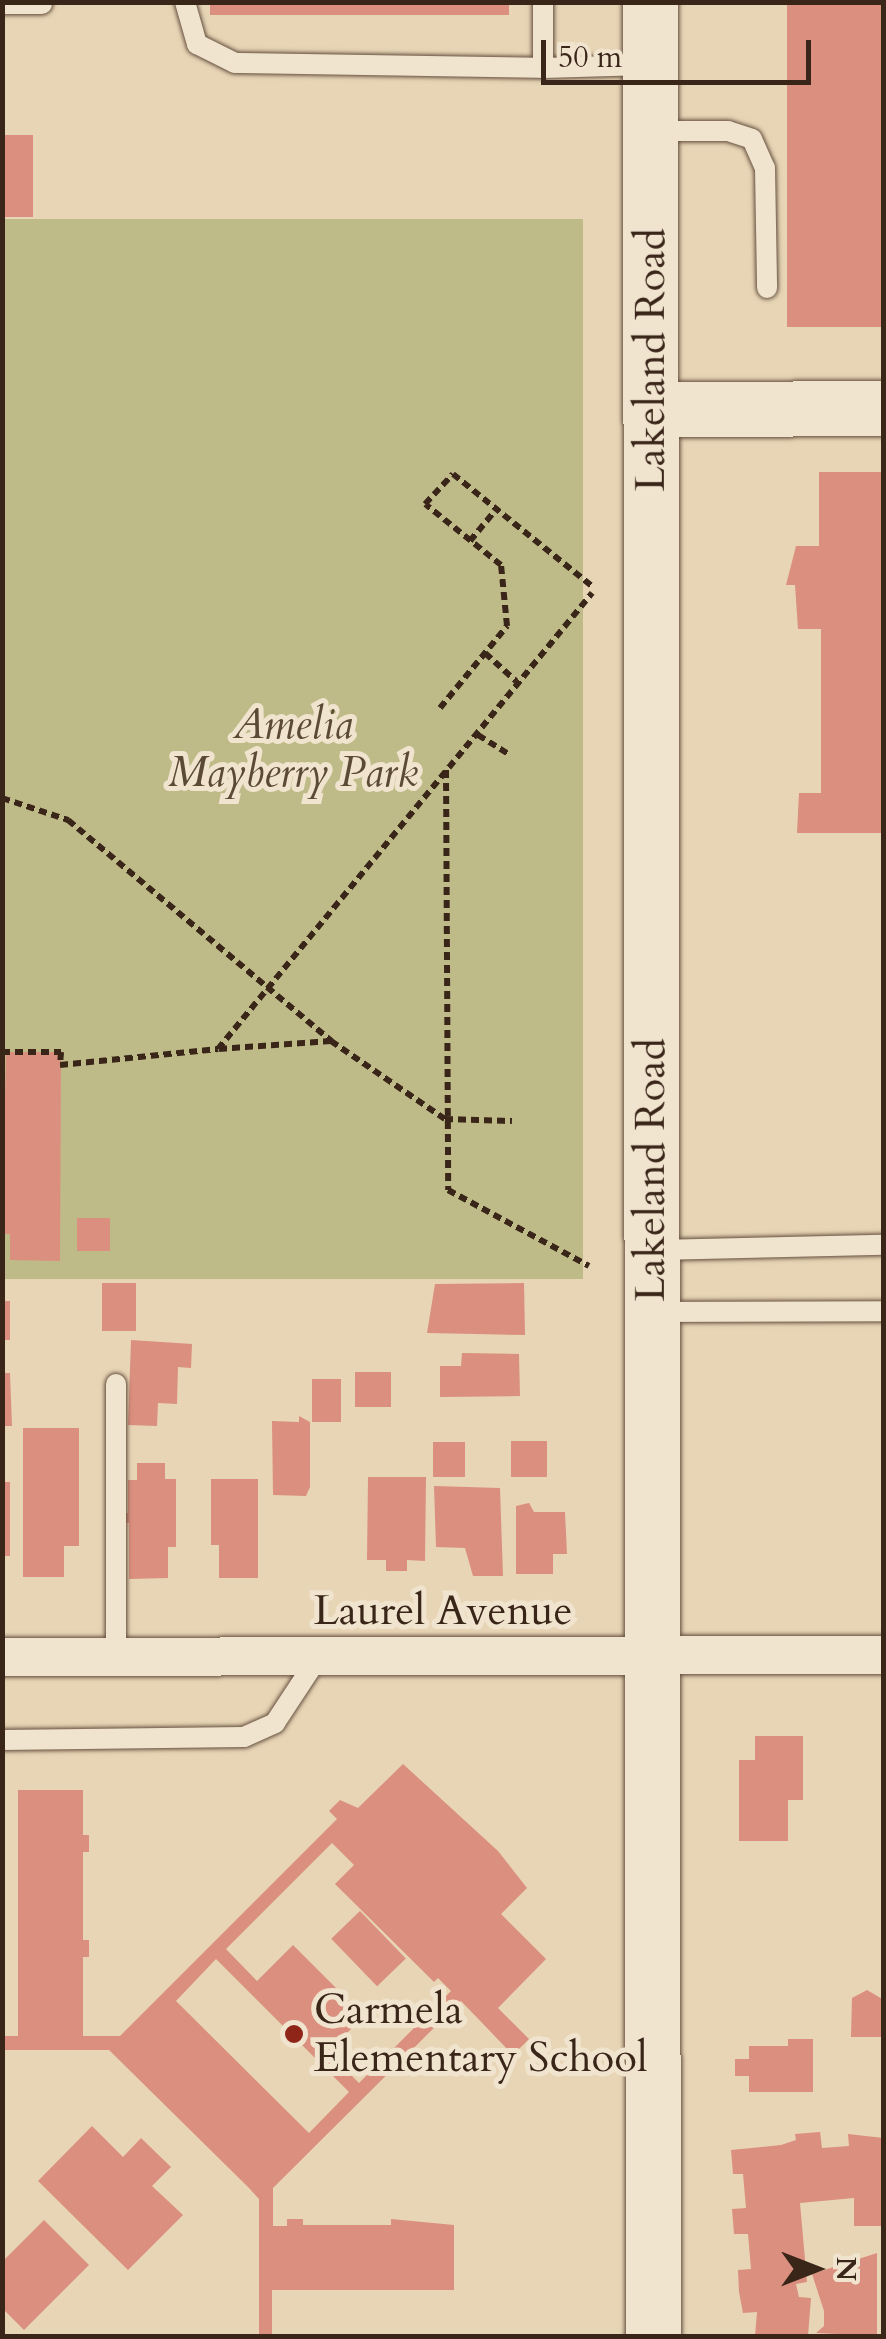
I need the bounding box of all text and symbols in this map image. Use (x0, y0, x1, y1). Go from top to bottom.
scale bar (546, 20, 816, 82)
text: 50 m (558, 37, 622, 78)
street label: Lakeland Road (626, 228, 676, 492)
park label: Amelia Mayberry Park (168, 700, 418, 798)
street label: Lakeland Road (626, 1038, 676, 1302)
street label: Laurel Avenue (313, 1586, 573, 1636)
place label: Carmela Elementary School (314, 1985, 648, 2084)
marker: Carmela Elementary School (283, 2023, 305, 2045)
north arrow (766, 2219, 866, 2319)
text: N (827, 2257, 865, 2281)

